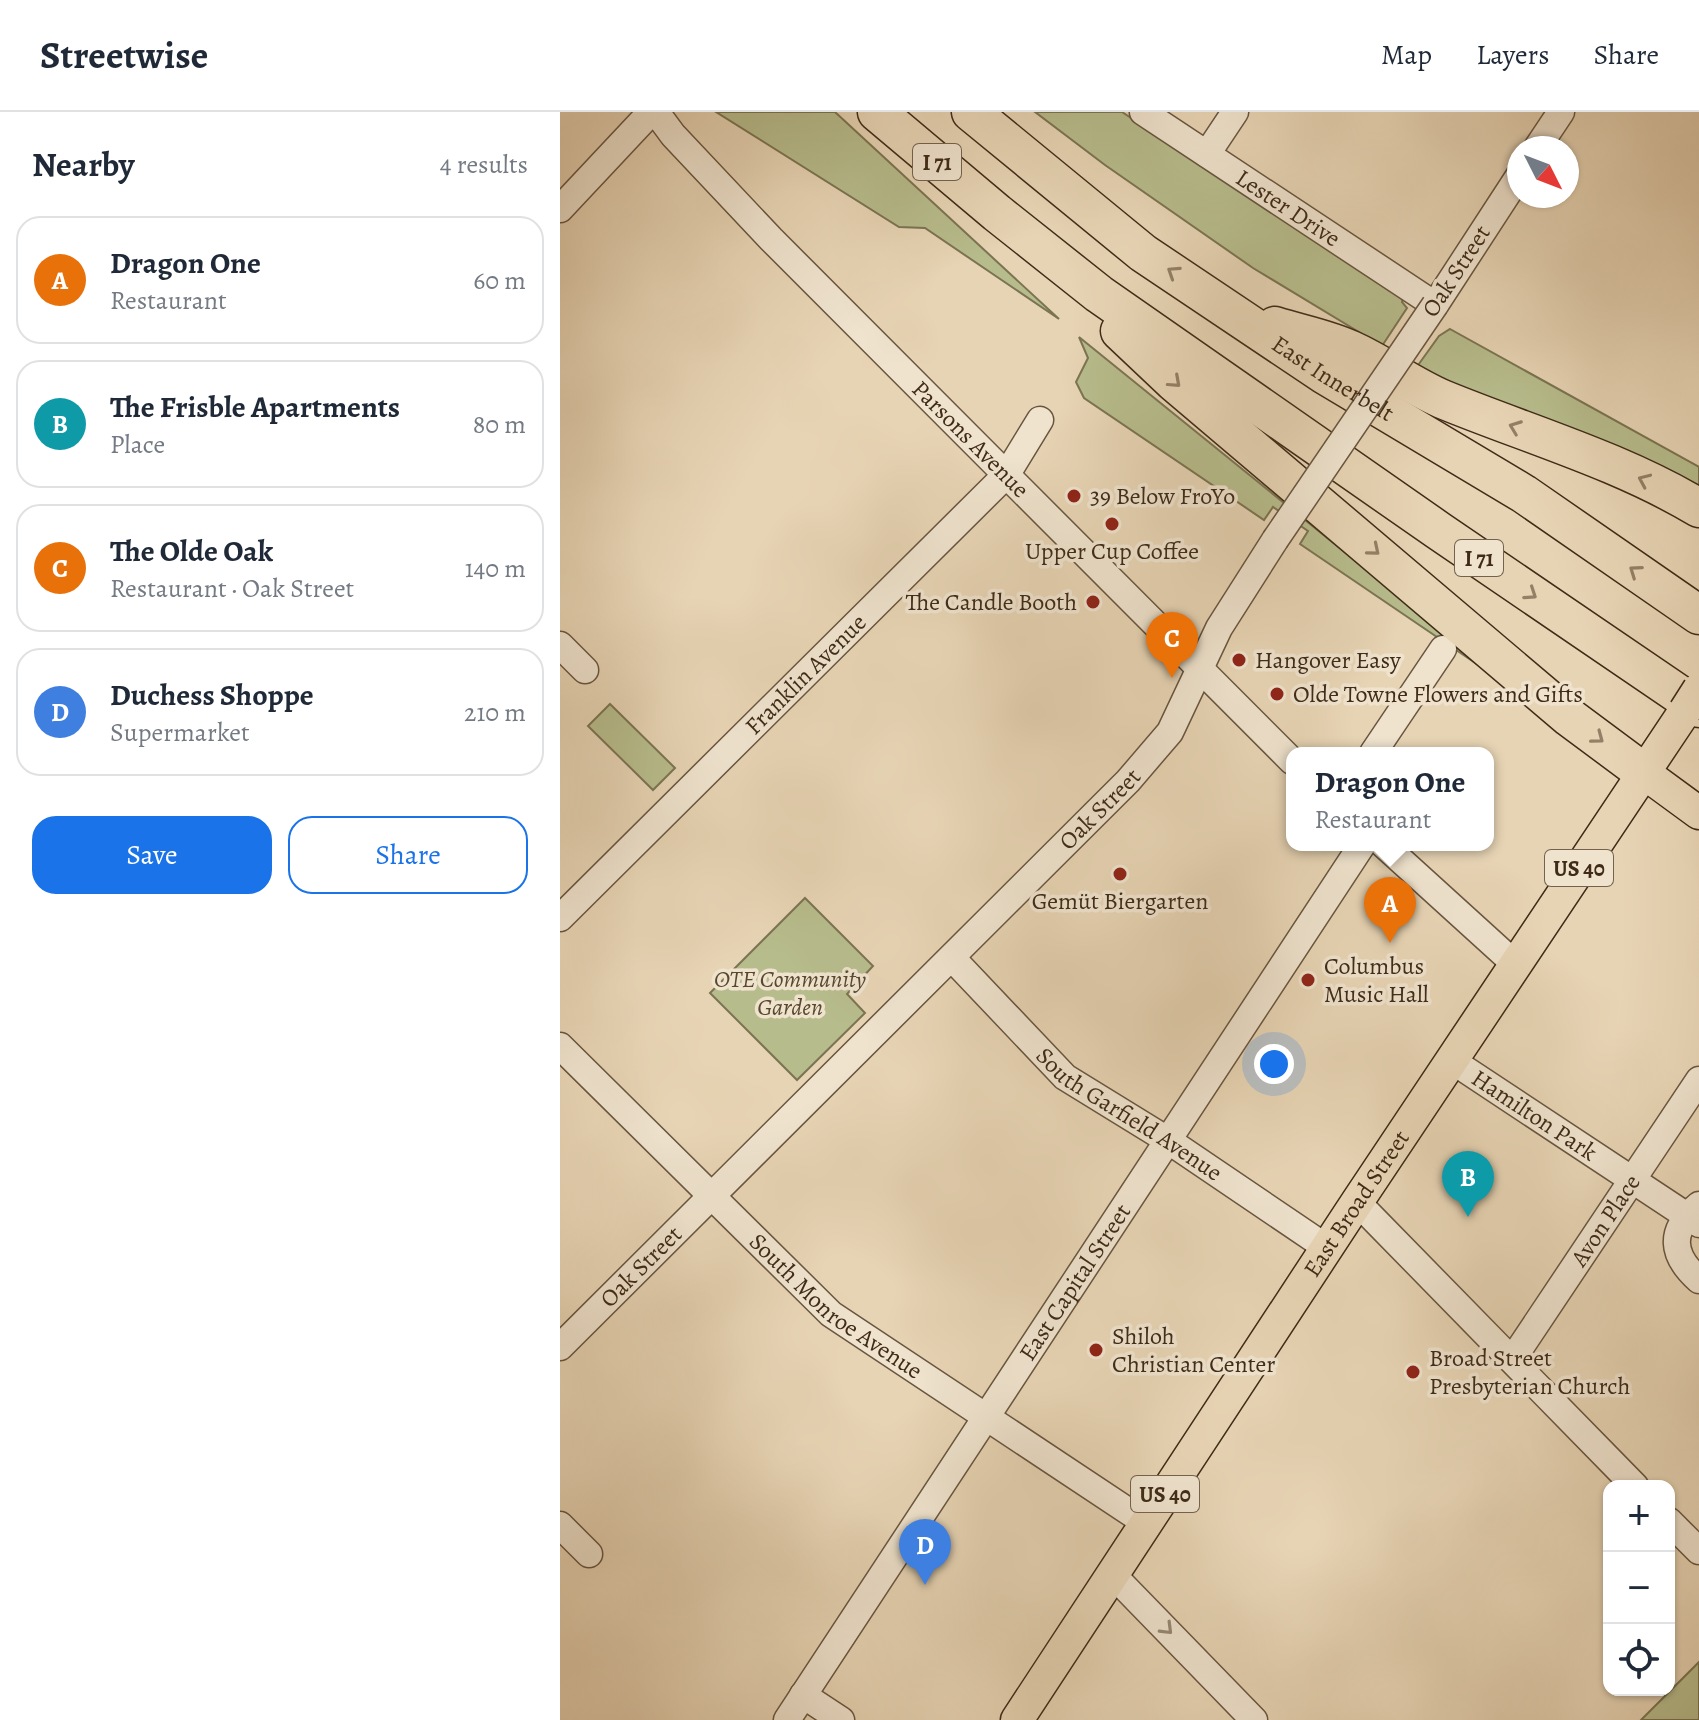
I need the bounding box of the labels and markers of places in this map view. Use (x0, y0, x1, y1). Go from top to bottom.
place label: 39 Below FroYo (1090, 480, 1235, 512)
marker: 39 Below FroYo (1065, 487, 1083, 505)
marker: Upper Cup Coffee (1103, 515, 1121, 533)
place label: Upper Cup Coffee (1025, 535, 1199, 567)
place label: The Candle Booth (905, 586, 1077, 618)
marker: The Candle Booth (1084, 593, 1102, 611)
pin: C (1146, 612, 1198, 678)
place label: Hangover Easy (1255, 644, 1401, 676)
marker: Hangover Easy (1230, 651, 1248, 669)
place label: Olde Towne Flowers and Gifts (1293, 678, 1583, 710)
marker: Olde Towne Flowers and Gifts (1268, 685, 1286, 703)
marker: Gemüt Biergarten (1111, 865, 1129, 883)
pin: A (1364, 877, 1416, 943)
place label: Gemüt Biergarten (1032, 885, 1208, 917)
place label: Columbus Music Hall (1324, 950, 1429, 1010)
marker: Columbus Music Hall (1299, 971, 1317, 989)
pin: B (1442, 1151, 1494, 1217)
place label: Shiloh Christian Center (1112, 1320, 1276, 1380)
marker: Shiloh Christian Center (1087, 1341, 1105, 1359)
place label: Broad Street Presbyterian Church (1429, 1342, 1631, 1402)
marker: Broad Street Presbyterian Church (1404, 1363, 1422, 1381)
pin: D (899, 1519, 951, 1585)

